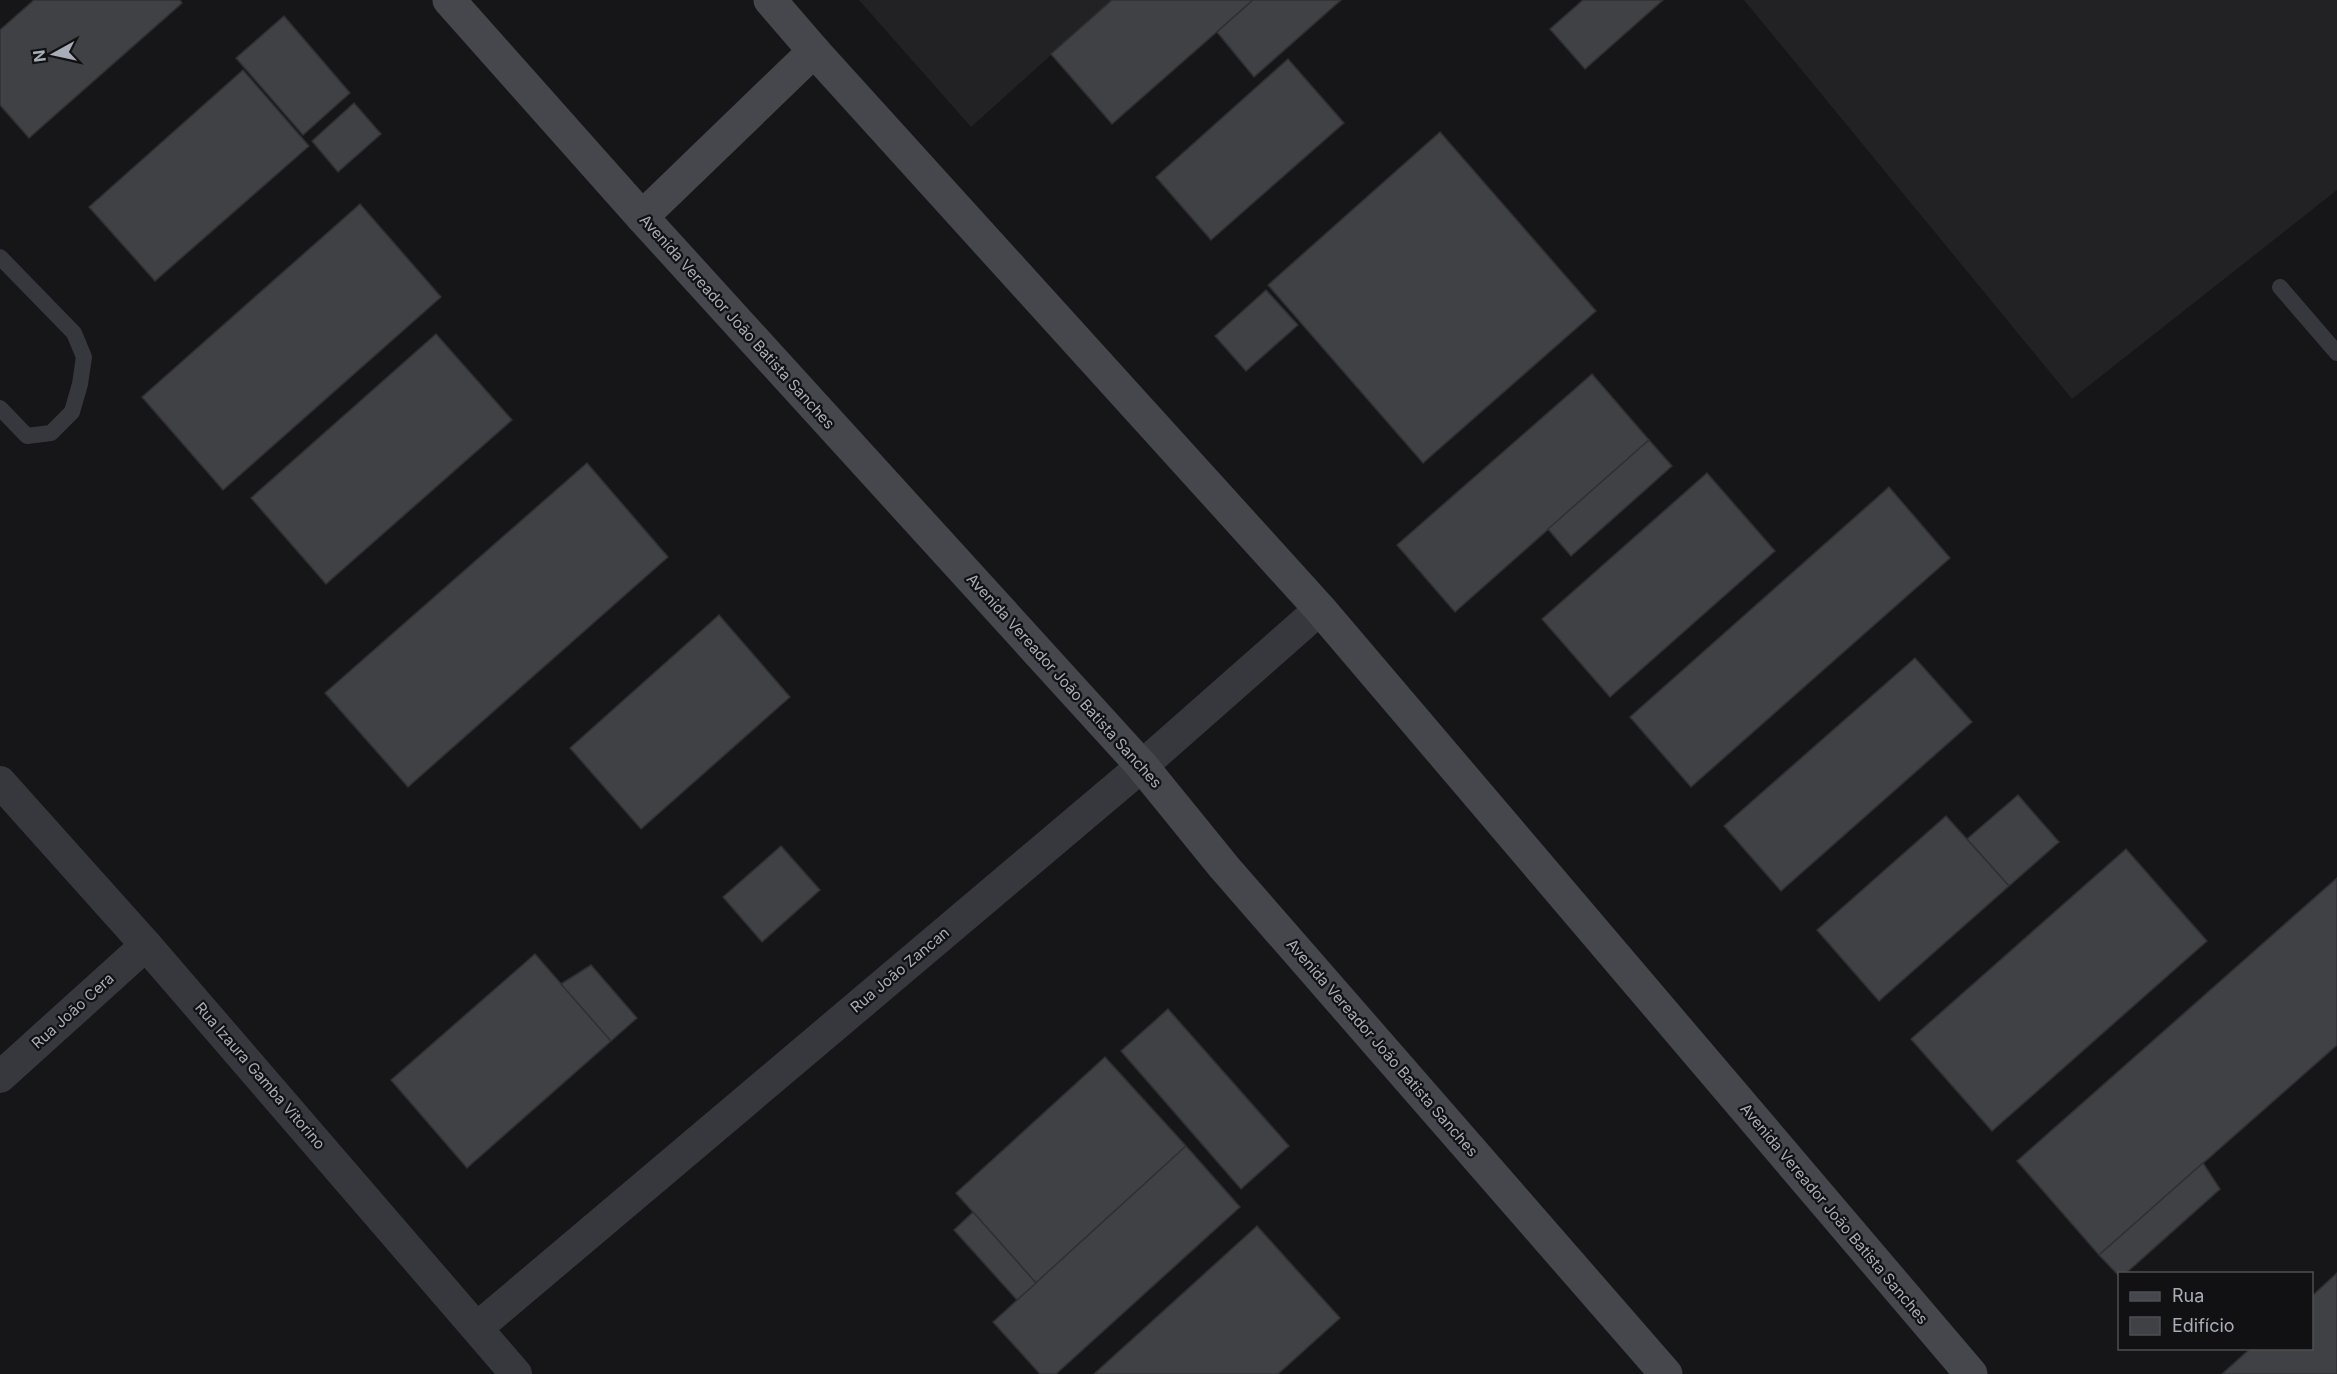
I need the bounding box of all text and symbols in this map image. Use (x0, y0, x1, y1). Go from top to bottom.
north arrow (24, 24, 84, 84)
text: N (28, 49, 50, 64)
street label: Avenida Vereador João Batista Sanches (636, 210, 839, 433)
street label: Avenida Vereador João Batista Sanches (963, 569, 1166, 792)
street label: Rua João Zancan (846, 923, 953, 1017)
street label: Avenida Vereador João Batista Sanches (1283, 935, 1482, 1160)
street label: Rua João Cera (28, 969, 118, 1053)
street label: Rua Izaura Gamba Vitorino (191, 998, 330, 1153)
street label: Avenida Vereador João Batista Sanches (1736, 1099, 1932, 1328)
legend (2118, 1272, 2313, 1350)
text: Rua (2172, 1285, 2204, 1306)
text: Edifício (2172, 1315, 2235, 1336)

